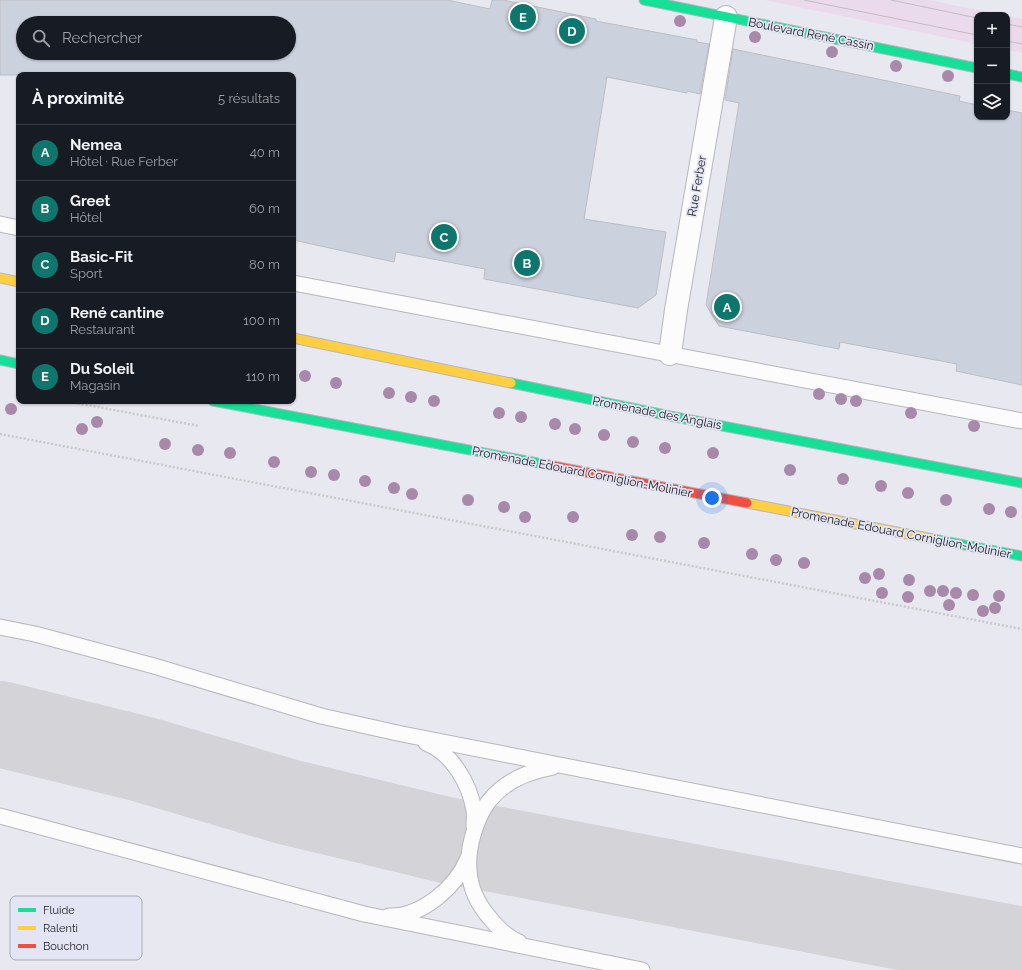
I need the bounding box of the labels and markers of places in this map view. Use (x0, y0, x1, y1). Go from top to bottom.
pin: E (510, 2, 536, 32)
pin: D (559, 16, 585, 46)
pin: C (431, 222, 457, 252)
pin: B (514, 248, 540, 278)
pin: A (714, 292, 740, 322)

